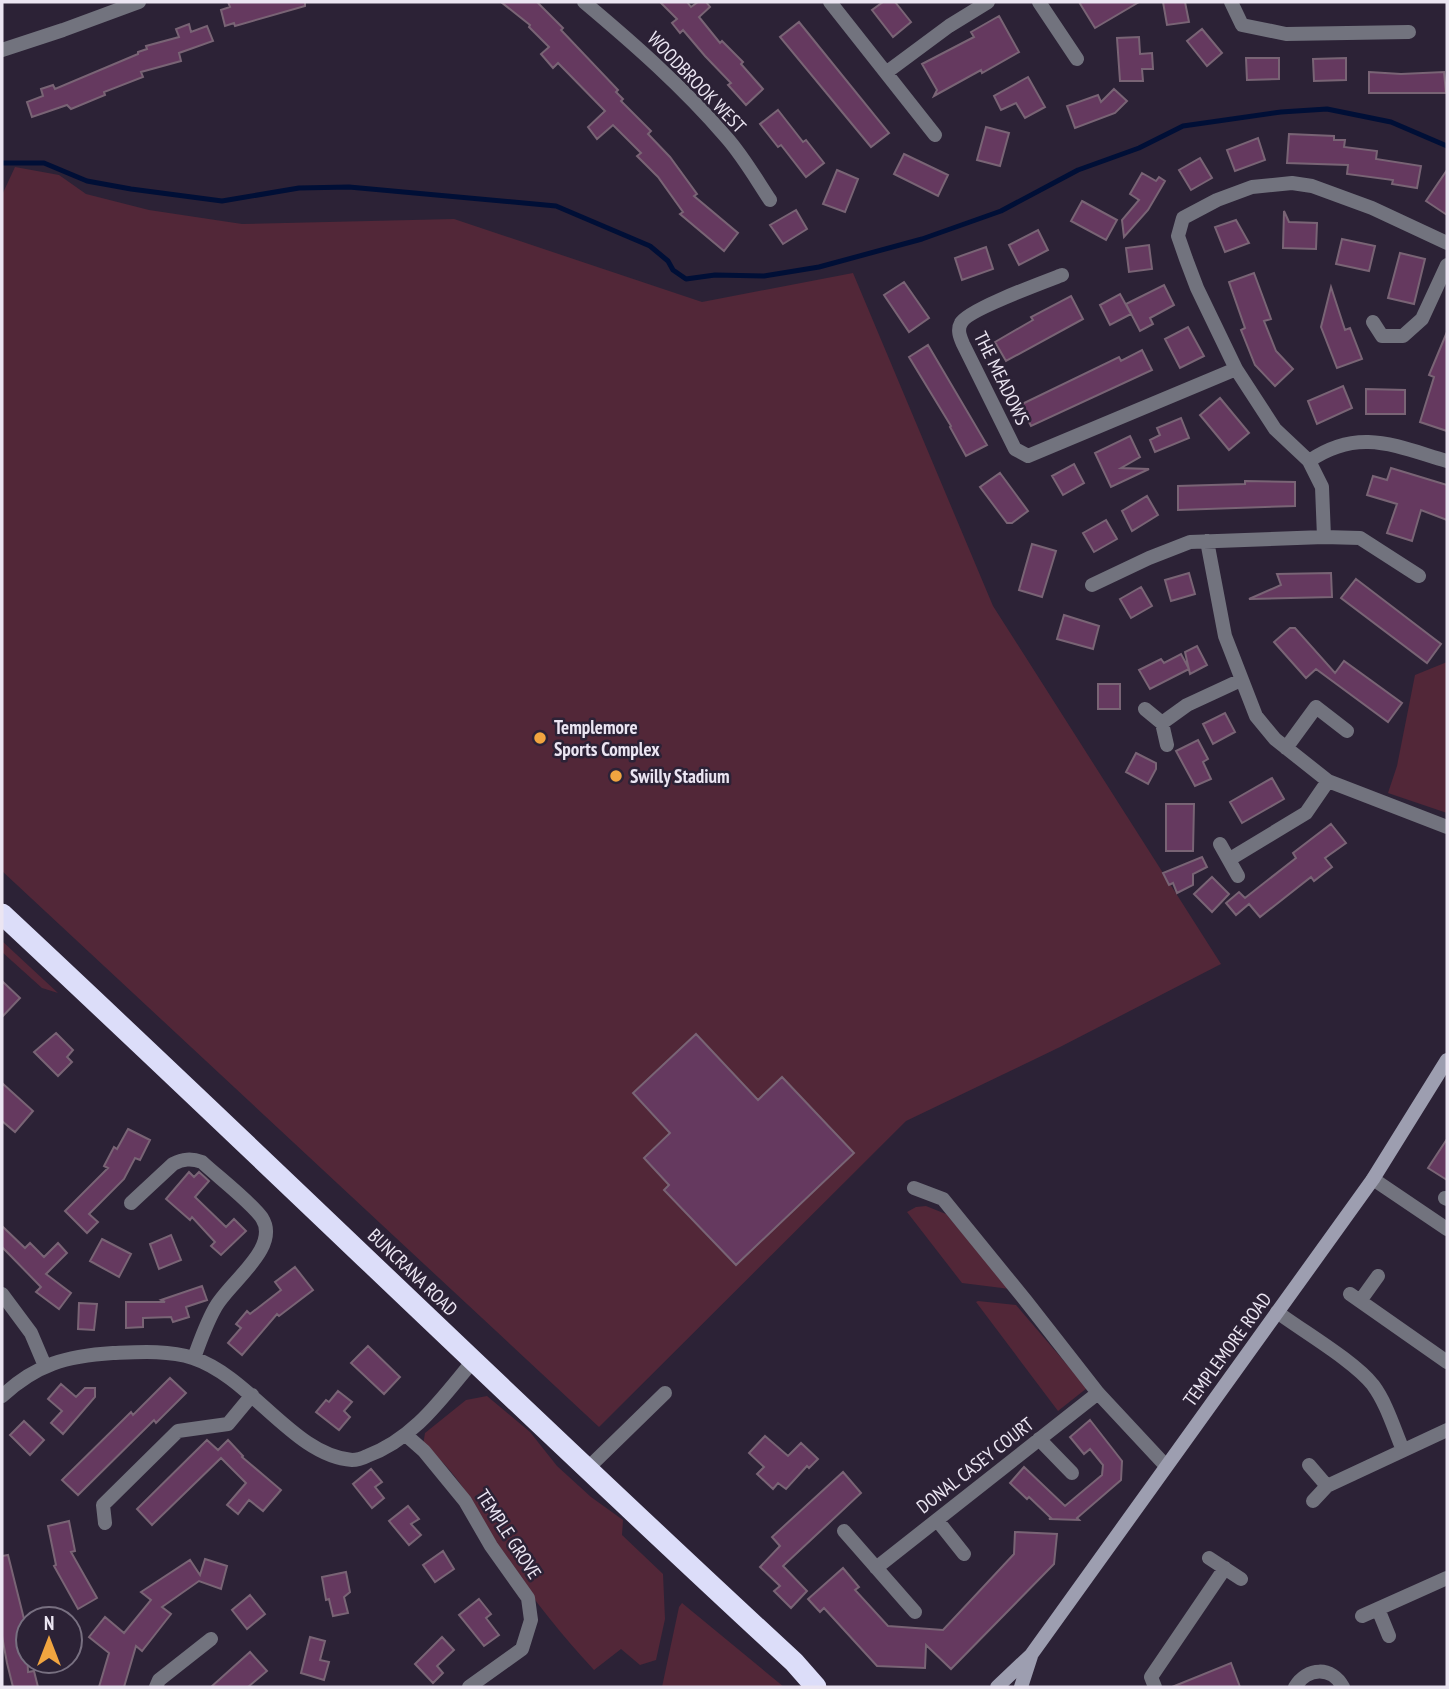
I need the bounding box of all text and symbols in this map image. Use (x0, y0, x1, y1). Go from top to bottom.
street label: WOODBROOK WEST (643, 26, 752, 138)
street label: THE MEADOWS (969, 327, 1035, 429)
place label: Templemore Sports Complex (554, 715, 660, 761)
marker: Templemore Sports Complex (532, 730, 548, 746)
place label: Swilly Stadium (630, 764, 730, 788)
marker: Swilly Stadium (608, 768, 624, 784)
street label: BUNCRANA ROAD (363, 1223, 463, 1321)
street label: TEMPLEMORE ROAD (1178, 1287, 1276, 1411)
street label: DONAL CASEY COURT (912, 1412, 1039, 1518)
street label: TEMPLE GROVE (471, 1485, 547, 1583)
north arrow (14, 1605, 84, 1675)
text: N (44, 1611, 54, 1635)

